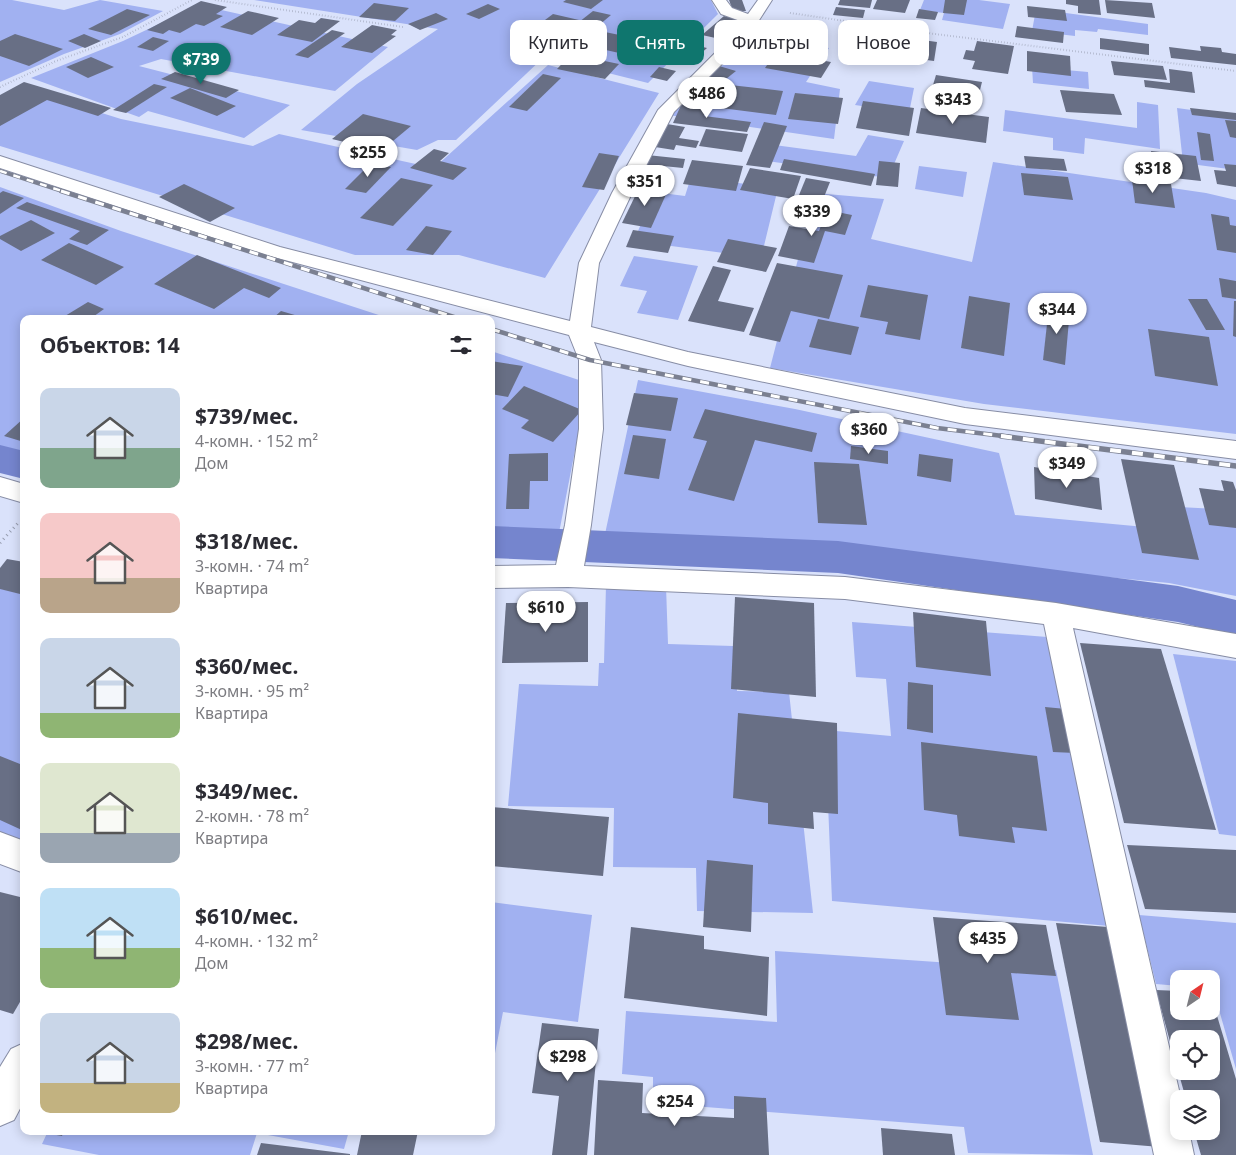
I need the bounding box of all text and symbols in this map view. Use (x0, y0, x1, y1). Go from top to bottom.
chip: Купить (510, 20, 607, 65)
chip: Снять (617, 20, 704, 65)
chip: Фильтры (714, 20, 828, 65)
chip: Новое (838, 20, 929, 65)
pin: $739 (171, 42, 231, 85)
text: $739 (183, 48, 219, 70)
pin: $486 (677, 76, 737, 119)
text: $486 (689, 82, 725, 104)
pin: $343 (923, 82, 983, 125)
text: $343 (935, 88, 971, 110)
pin: $255 (338, 136, 398, 178)
text: $255 (350, 141, 386, 163)
pin: $318 (1123, 152, 1183, 194)
text: $318 (1135, 157, 1171, 179)
pin: $351 (615, 164, 675, 207)
text: $351 (627, 170, 663, 192)
pin: $339 (782, 194, 842, 237)
text: $339 (794, 200, 830, 222)
pin: $344 (1027, 292, 1087, 335)
text: $344 (1039, 298, 1075, 320)
text: Объектов: 14 (40, 331, 180, 359)
icon: filters (447, 331, 475, 359)
text: $739/мес. (195, 402, 299, 430)
icon: home (80, 408, 140, 468)
pin: $360 (839, 412, 899, 455)
text: $360 (851, 418, 887, 440)
text: 4-комн. · 152 m² (195, 430, 318, 452)
pin: $349 (1037, 446, 1097, 489)
text: Дом (195, 452, 228, 474)
text: $349 (1049, 452, 1085, 474)
text: $318/мес. (195, 527, 299, 555)
icon: home (80, 533, 140, 593)
text: 3-комн. · 74 m² (195, 555, 309, 577)
text: Квартира (195, 577, 269, 599)
pin: $610 (516, 590, 576, 633)
text: $610 (528, 596, 564, 618)
text: $360/мес. (195, 652, 299, 680)
icon: home (80, 658, 140, 718)
text: 3-комн. · 95 m² (195, 680, 309, 702)
text: Квартира (195, 702, 269, 724)
text: $349/мес. (195, 777, 299, 805)
icon: home (80, 783, 140, 843)
text: 2-комн. · 78 m² (195, 805, 309, 827)
text: Квартира (195, 827, 269, 849)
text: $610/мес. (195, 902, 299, 930)
icon: home (80, 908, 140, 968)
pin: $435 (958, 922, 1018, 964)
text: $435 (970, 927, 1006, 949)
text: 4-комн. · 132 m² (195, 930, 318, 952)
text: Дом (195, 952, 228, 974)
north arrow (1170, 970, 1220, 1020)
map controls (1170, 970, 1220, 1140)
text: $298/мес. (195, 1027, 299, 1055)
button: locate (1170, 1030, 1220, 1080)
icon: home (80, 1033, 140, 1093)
pin: $298 (538, 1040, 598, 1082)
text: $298 (550, 1045, 586, 1067)
text: 3-комн. · 77 m² (195, 1055, 309, 1077)
text: Квартира (195, 1077, 269, 1099)
pin: $254 (645, 1084, 705, 1127)
text: $254 (657, 1090, 693, 1112)
button: layers (1170, 1090, 1220, 1140)

